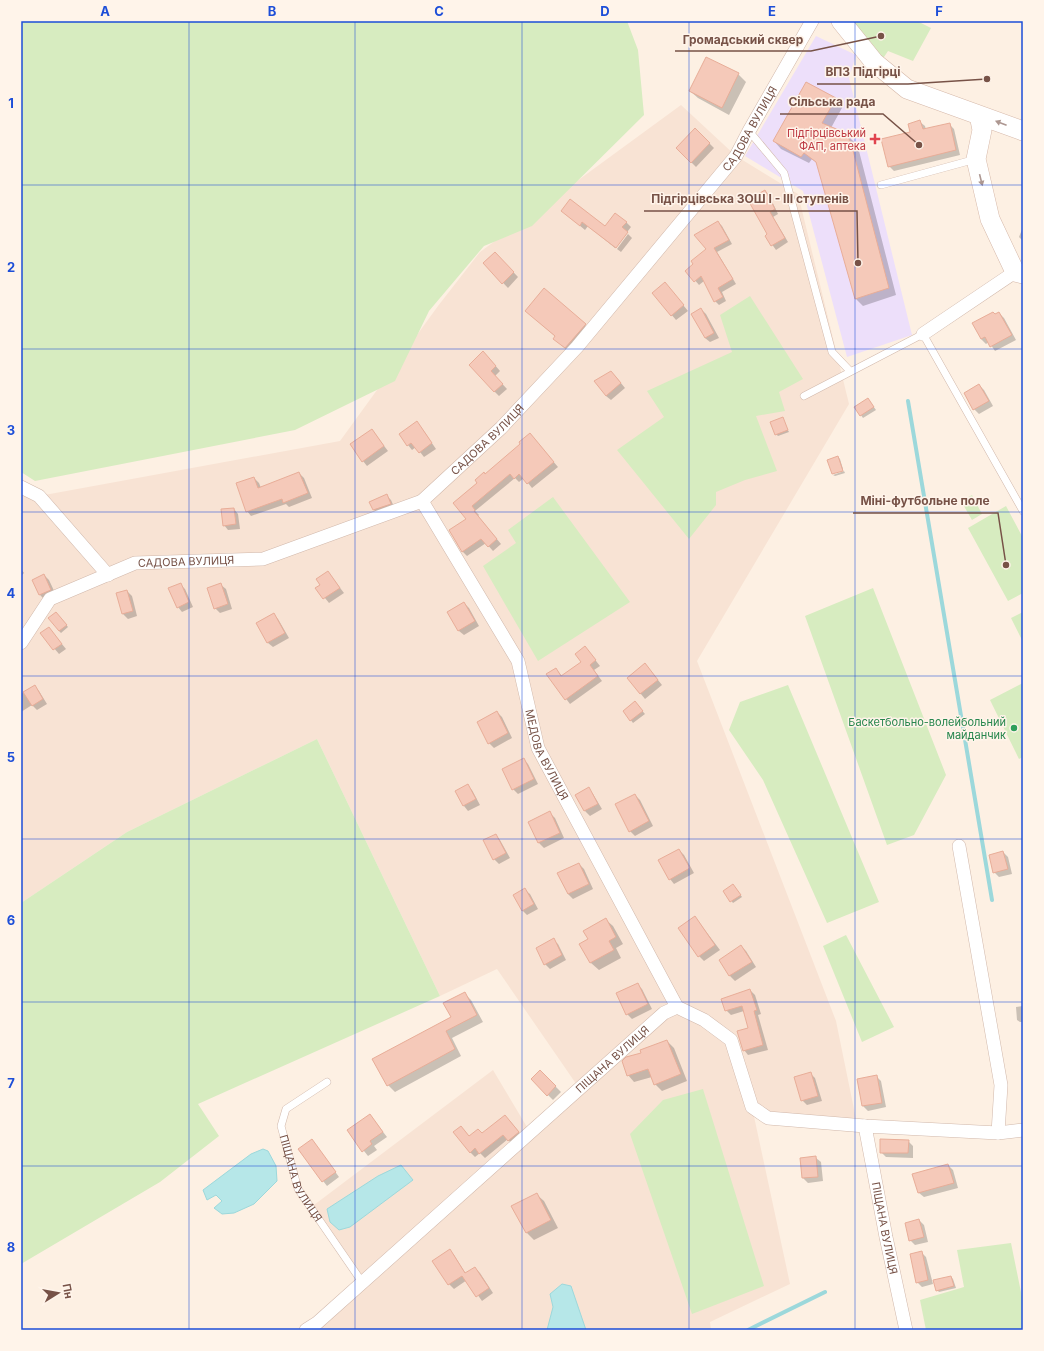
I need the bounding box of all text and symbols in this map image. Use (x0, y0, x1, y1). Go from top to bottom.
text: A (100, 3, 110, 19)
text: B (268, 3, 277, 19)
text: C (434, 3, 444, 19)
text: D (600, 3, 610, 19)
text: E (768, 3, 776, 19)
text: F (935, 3, 943, 19)
callout: Громадський сквер (675, 27, 811, 51)
text: Громадський сквер (683, 32, 804, 47)
callout: ВПЗ Підгірці (817, 60, 908, 84)
text: ВПЗ Підгірці (825, 64, 901, 79)
street label: САДОВА ВУЛИЦЯ (719, 84, 780, 174)
callout: Сільська рада (780, 90, 883, 114)
text: Сільська рада (788, 94, 876, 109)
text: 1 (8, 95, 14, 111)
one-way arrow (995, 120, 1007, 126)
place label: Підгірцівський ФАП, аптека (787, 126, 866, 153)
marker: Підгірцівський ФАП, аптека (869, 133, 881, 145)
one-way arrow (978, 174, 984, 186)
callout: Підгірцівська ЗОШ І - ІІІ ступенів (644, 187, 857, 211)
text: Підгірцівська ЗОШ І - ІІІ ступенів (651, 191, 849, 206)
text: 2 (7, 259, 15, 275)
street label: САДОВА ВУЛИЦЯ (448, 401, 527, 478)
text: 3 (7, 422, 15, 438)
callout: Міні-футбольне поле (853, 489, 998, 513)
text: Міні-футбольне поле (860, 493, 990, 508)
street label: САДОВА ВУЛИЦЯ (138, 553, 234, 570)
text: 4 (7, 585, 16, 601)
street label: МЕДОВА ВУЛИЦЯ (522, 708, 572, 802)
place label: Баскетбольно-волейбольний майданчик (848, 715, 1006, 742)
marker: Баскетбольно-волейбольний майданчик (1009, 723, 1019, 733)
text: 5 (7, 749, 15, 765)
text: 6 (7, 912, 15, 928)
street label: ПІЩАНА ВУЛИЦЯ (573, 1023, 652, 1096)
text: 7 (7, 1075, 15, 1091)
street label: ПІЩАНА ВУЛИЦЯ (277, 1133, 325, 1224)
street label: ПІЩАНА ВУЛИЦЯ (869, 1181, 901, 1276)
text: 8 (7, 1239, 15, 1255)
north arrow (38, 1273, 78, 1313)
text: Пн (60, 1282, 76, 1300)

